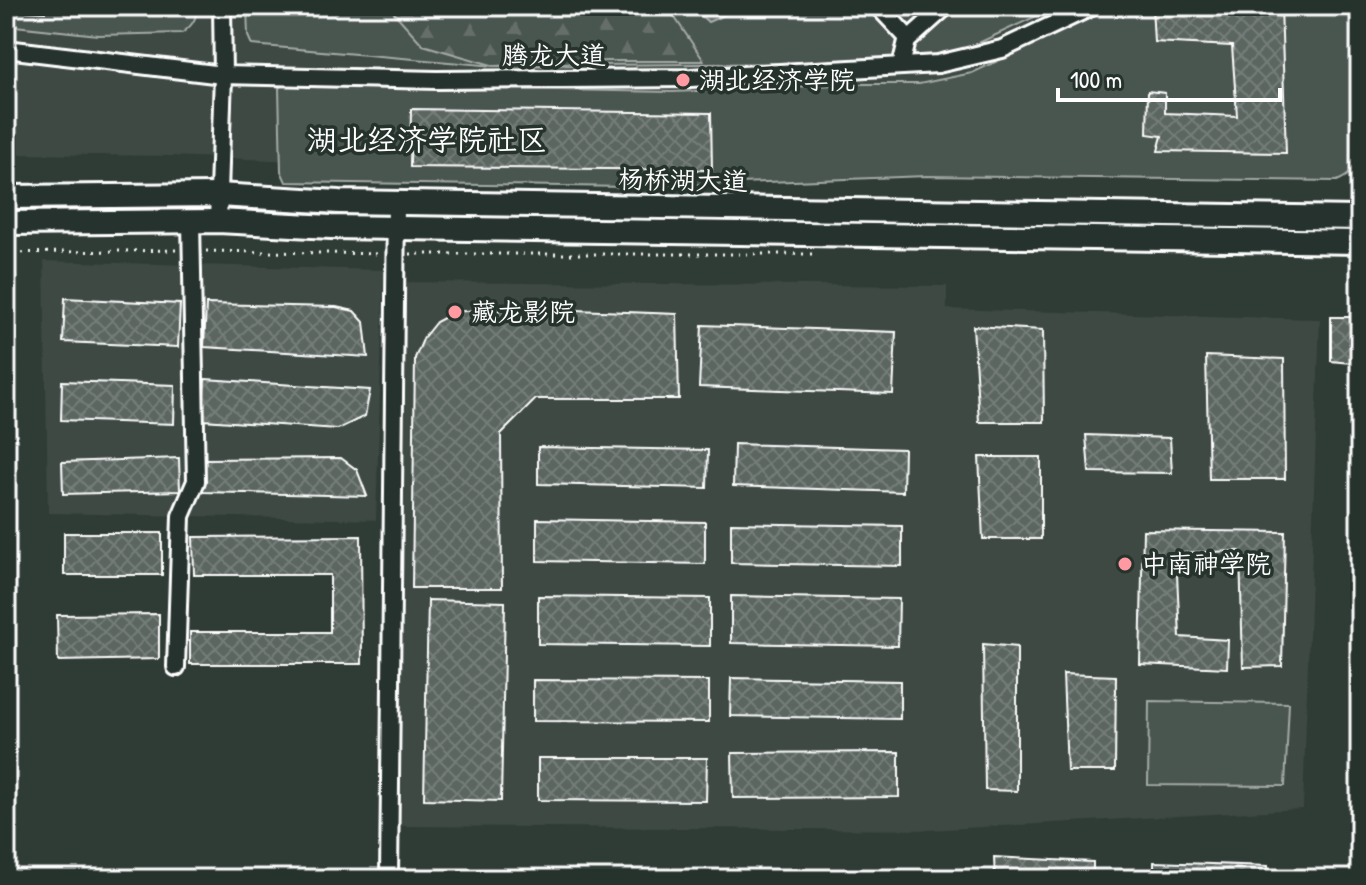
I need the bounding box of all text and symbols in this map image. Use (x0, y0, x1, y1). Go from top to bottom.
street label: 腾龙大道 (502, 37, 606, 72)
scale bar (1058, 52, 1280, 102)
place label: 湖北经济学院 (699, 62, 855, 97)
text: 100 m (1070, 63, 1122, 95)
marker: 湖北经济学院 (674, 71, 692, 89)
district label: 湖北经济学院社区 (307, 119, 547, 159)
street label: 杨桥湖大道 (618, 161, 748, 198)
place label: 藏龙影院 (471, 294, 575, 329)
marker: 藏龙影院 (446, 303, 464, 321)
place label: 中南神学院 (1141, 546, 1271, 581)
marker: 中南神学院 (1116, 555, 1134, 573)

